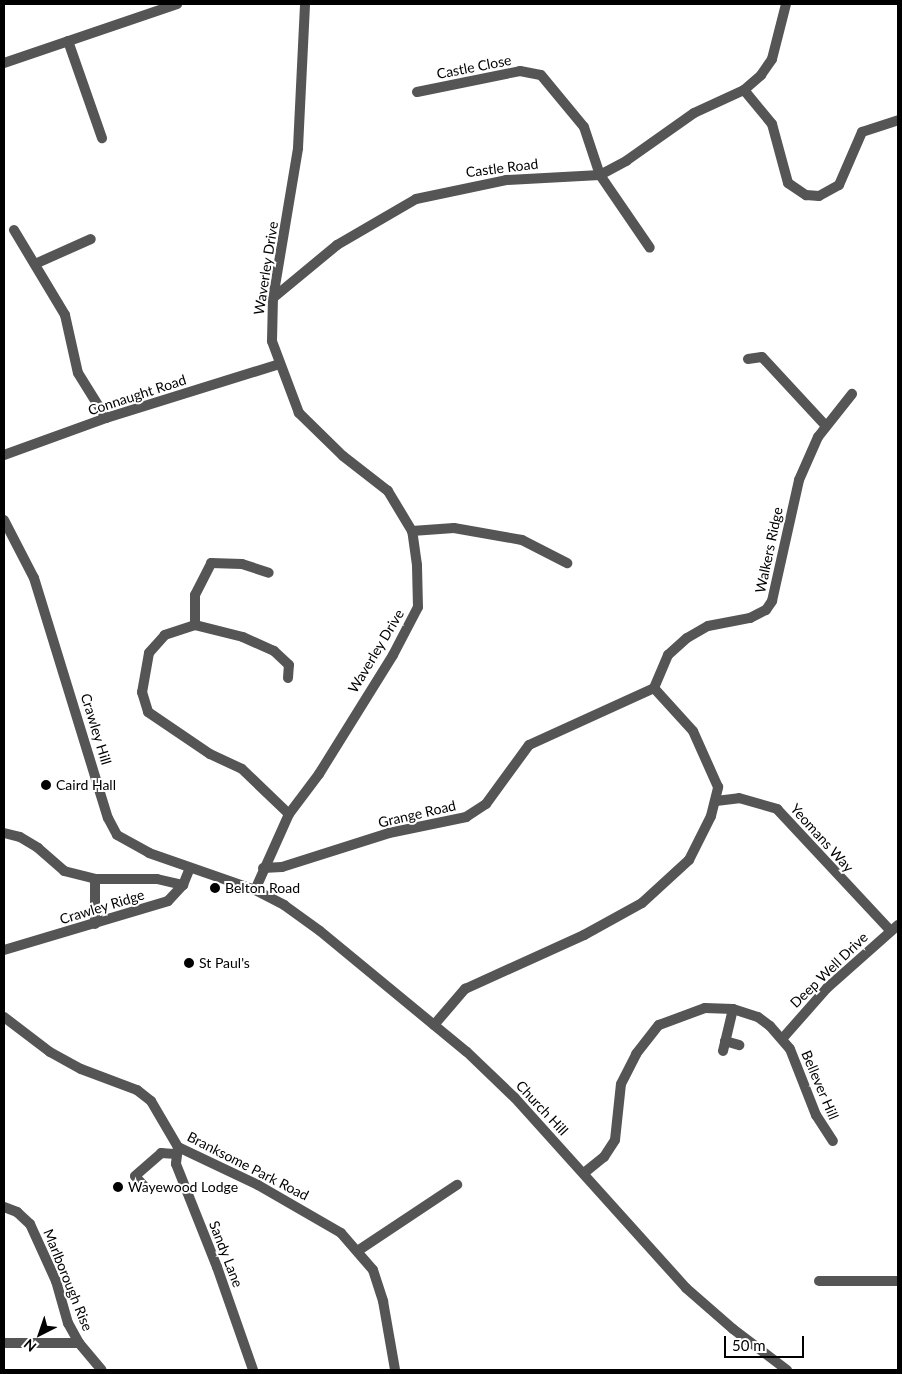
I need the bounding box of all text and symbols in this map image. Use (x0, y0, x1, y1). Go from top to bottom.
street label: Castle Close (435, 52, 513, 82)
street label: Castle Road (465, 155, 539, 181)
street label: Waverley Drive (250, 220, 282, 316)
street label: Connaught Road (86, 371, 188, 419)
street label: Walkers Ridge (752, 506, 786, 594)
street label: Waverley Drive (344, 606, 408, 696)
street label: Crawley Hill (77, 691, 115, 767)
place label: Caird Hall (56, 777, 116, 793)
marker: Caird Hall (40, 779, 52, 791)
street label: Grange Road (377, 797, 457, 831)
street label: Yeomans Way (787, 800, 857, 876)
place label: Belton Road (225, 880, 300, 896)
marker: Belton Road (209, 882, 221, 894)
street label: Crawley Ridge (57, 886, 147, 928)
street label: Deep Well Drive (787, 929, 871, 1011)
place label: St Paul's (199, 955, 250, 971)
marker: St Paul's (183, 957, 195, 969)
street label: Bellever Hill (798, 1048, 842, 1122)
street label: Church Hill (513, 1077, 571, 1139)
street label: Branksome Park Road (184, 1128, 312, 1204)
place label: Wayewood Lodge (128, 1179, 238, 1195)
marker: Wayewood Lodge (112, 1181, 124, 1193)
street label: Sandy Lane (206, 1218, 246, 1290)
street label: Marlborough Rise (40, 1226, 96, 1334)
north arrow (15, 1309, 65, 1359)
scale bar (727, 1326, 807, 1358)
text: N (20, 1336, 39, 1356)
text: 50 m (732, 1336, 766, 1354)

